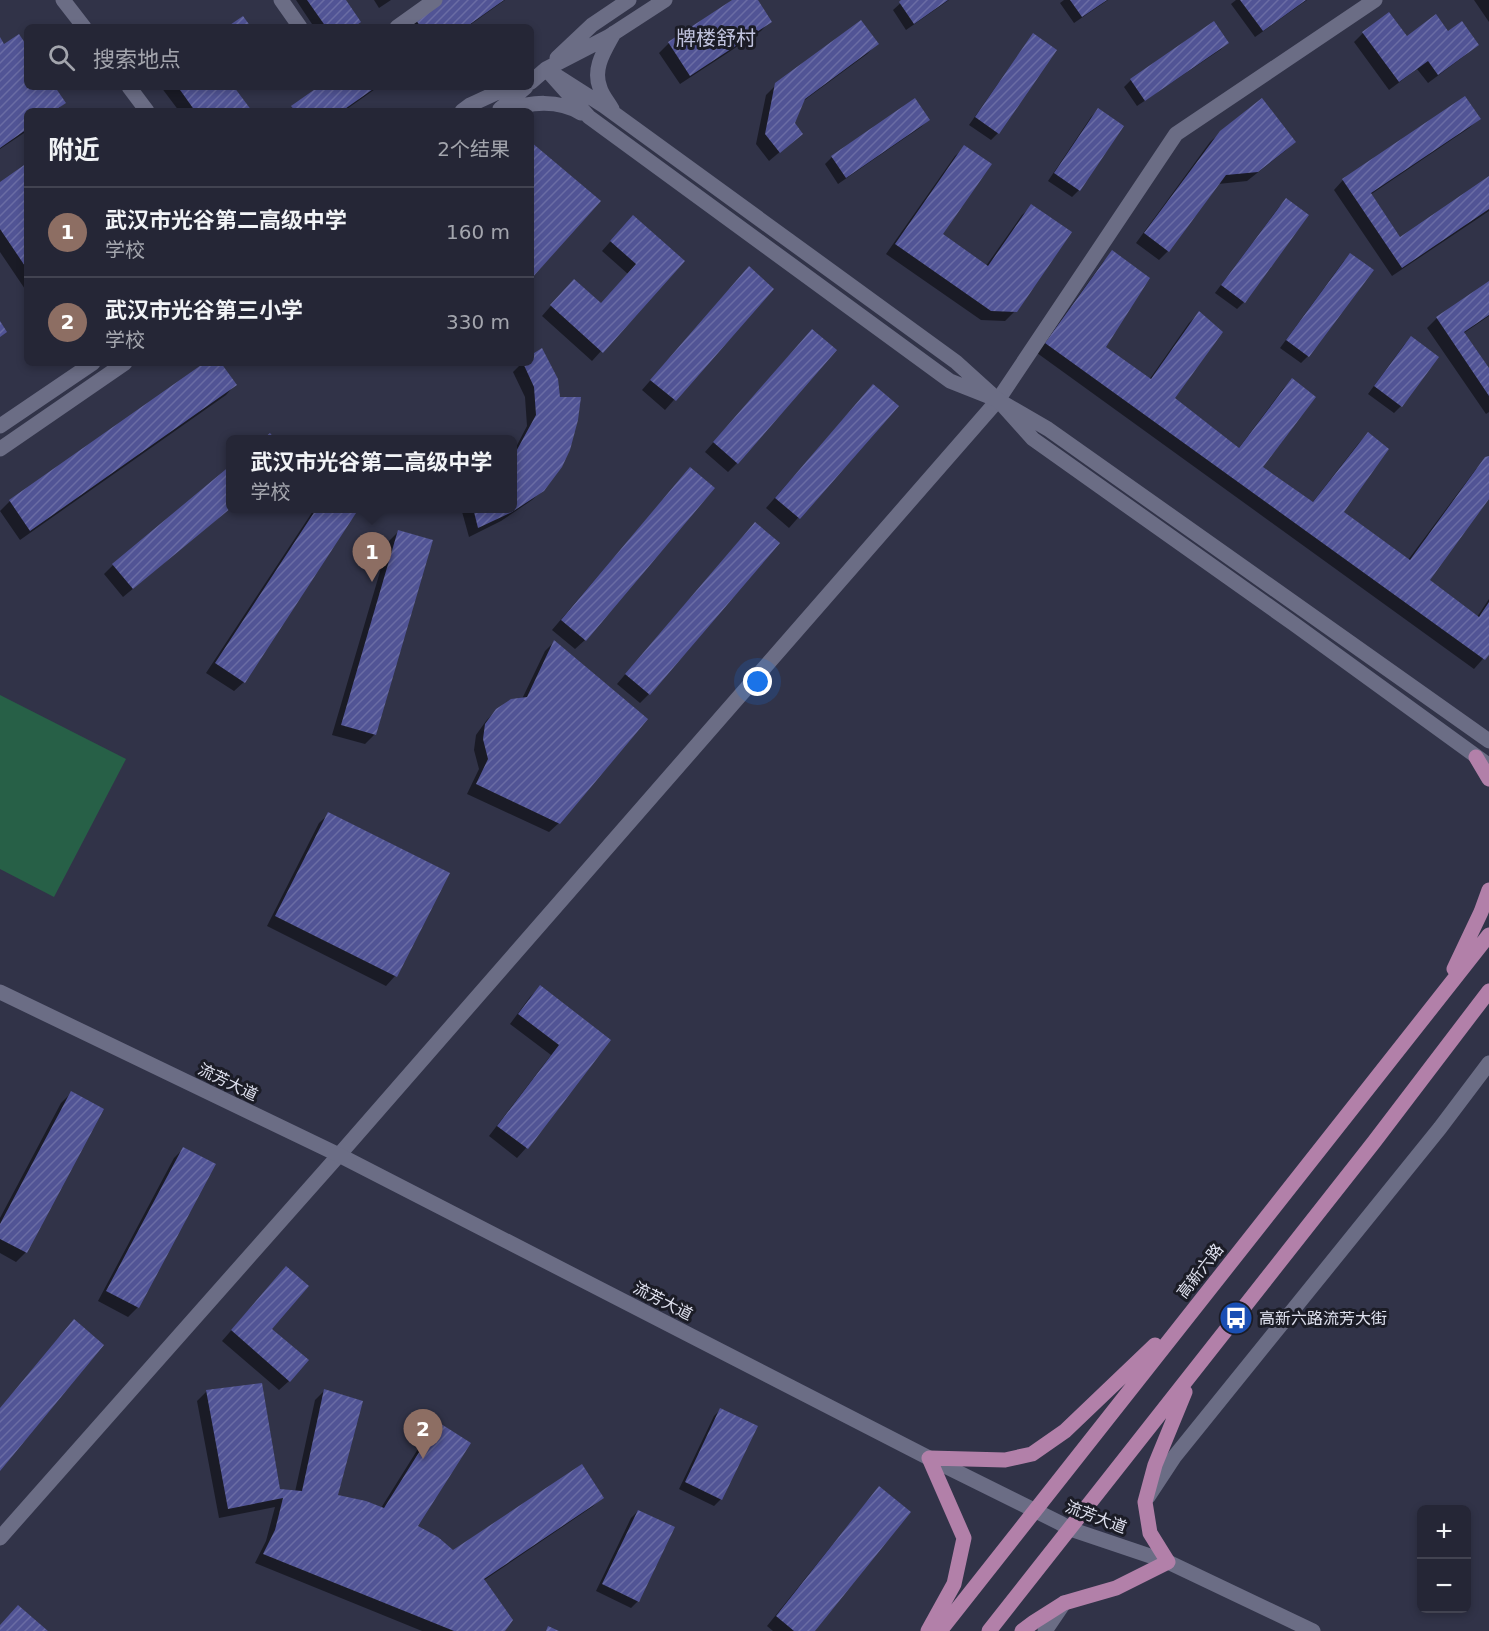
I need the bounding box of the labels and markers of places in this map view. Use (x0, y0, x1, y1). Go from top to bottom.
pin: 1 (352, 532, 392, 582)
bus stop icon: 高新六路流芳大街 (1218, 1300, 1254, 1336)
place label: 高新六路流芳大街 (1259, 1309, 1387, 1328)
pin: 2 (404, 1410, 442, 1459)

